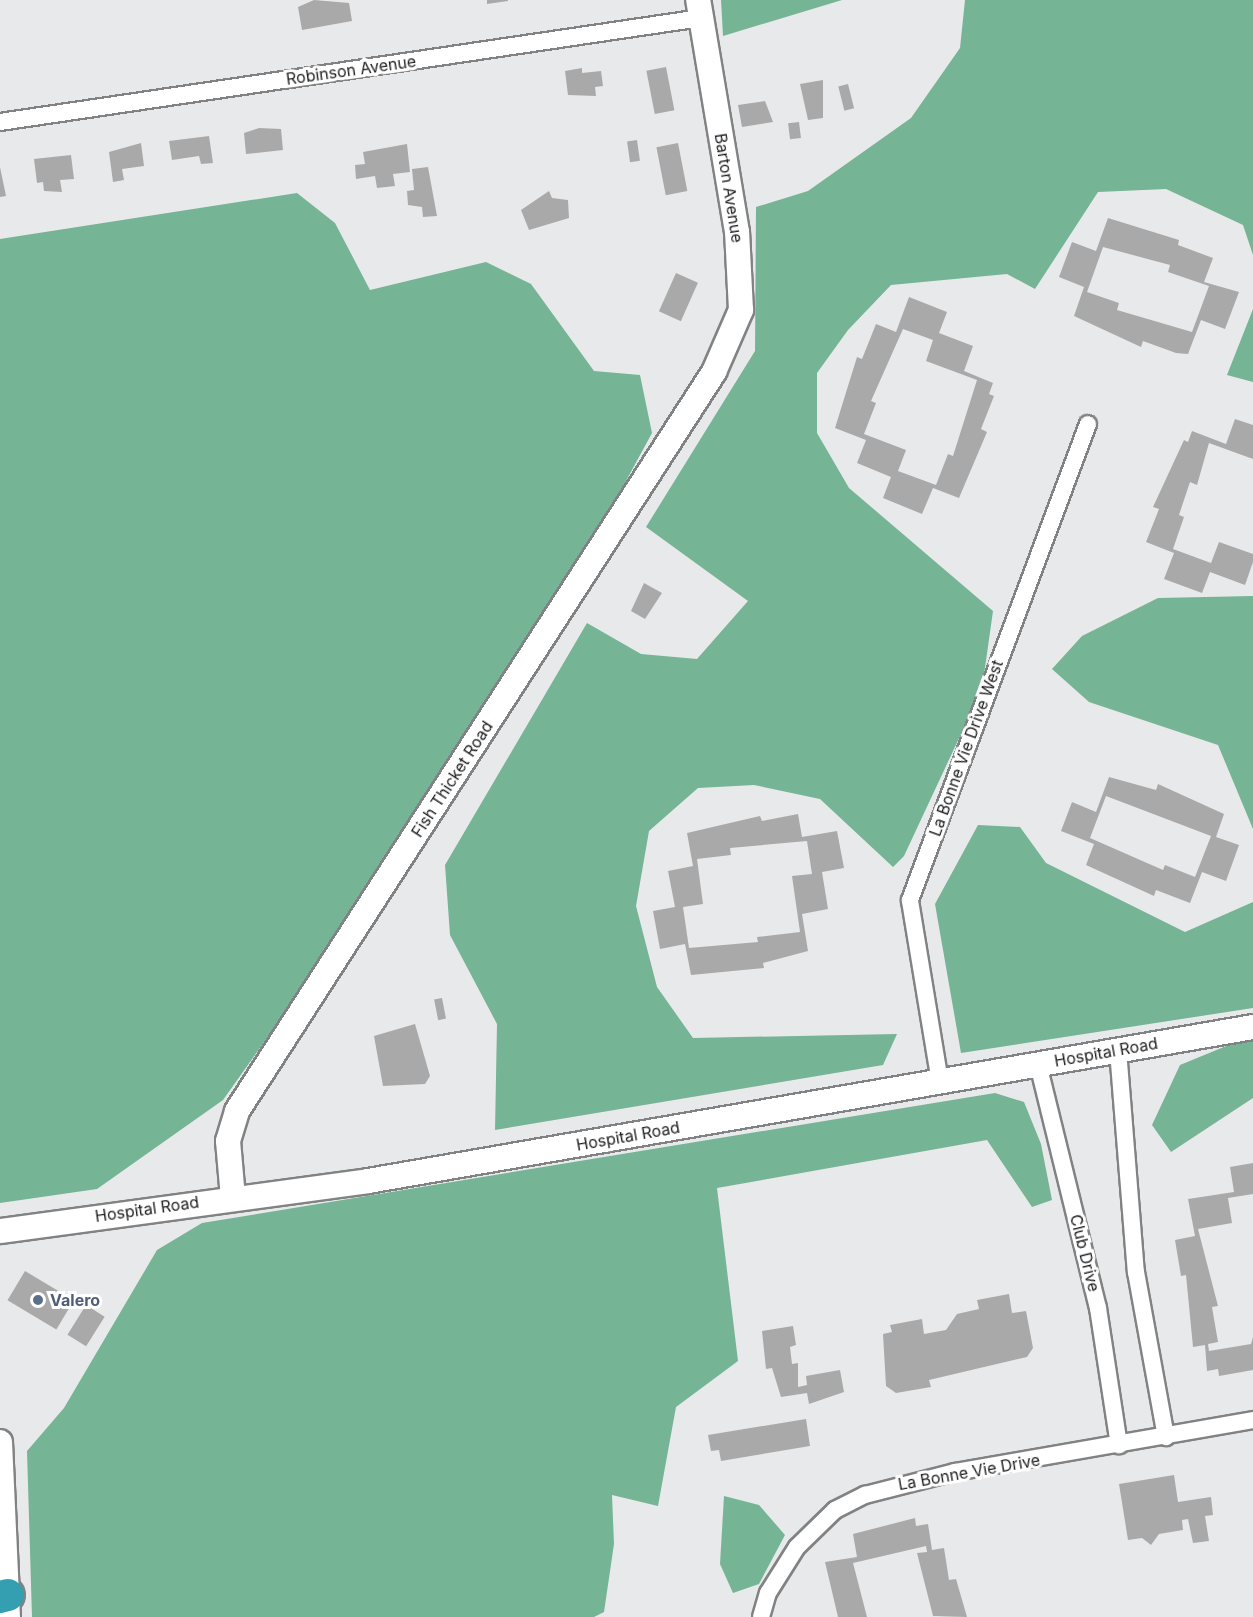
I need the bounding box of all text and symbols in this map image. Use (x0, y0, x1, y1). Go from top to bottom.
street label: Robinson Avenue (285, 51, 417, 89)
street label: Barton Avenue (711, 132, 747, 244)
street label: La Bonne Vie Drive West (925, 657, 1007, 839)
street label: Fish Thicket Road (407, 717, 497, 841)
street label: Hospital Road (1053, 1033, 1159, 1071)
street label: Hospital Road (575, 1117, 681, 1155)
street label: Hospital Road (94, 1192, 200, 1226)
street label: Club Drive (1066, 1212, 1104, 1294)
place label: Valero (50, 1290, 100, 1310)
marker: Valero (31, 1293, 45, 1307)
street label: La Bonne Vie Drive (897, 1450, 1041, 1494)

